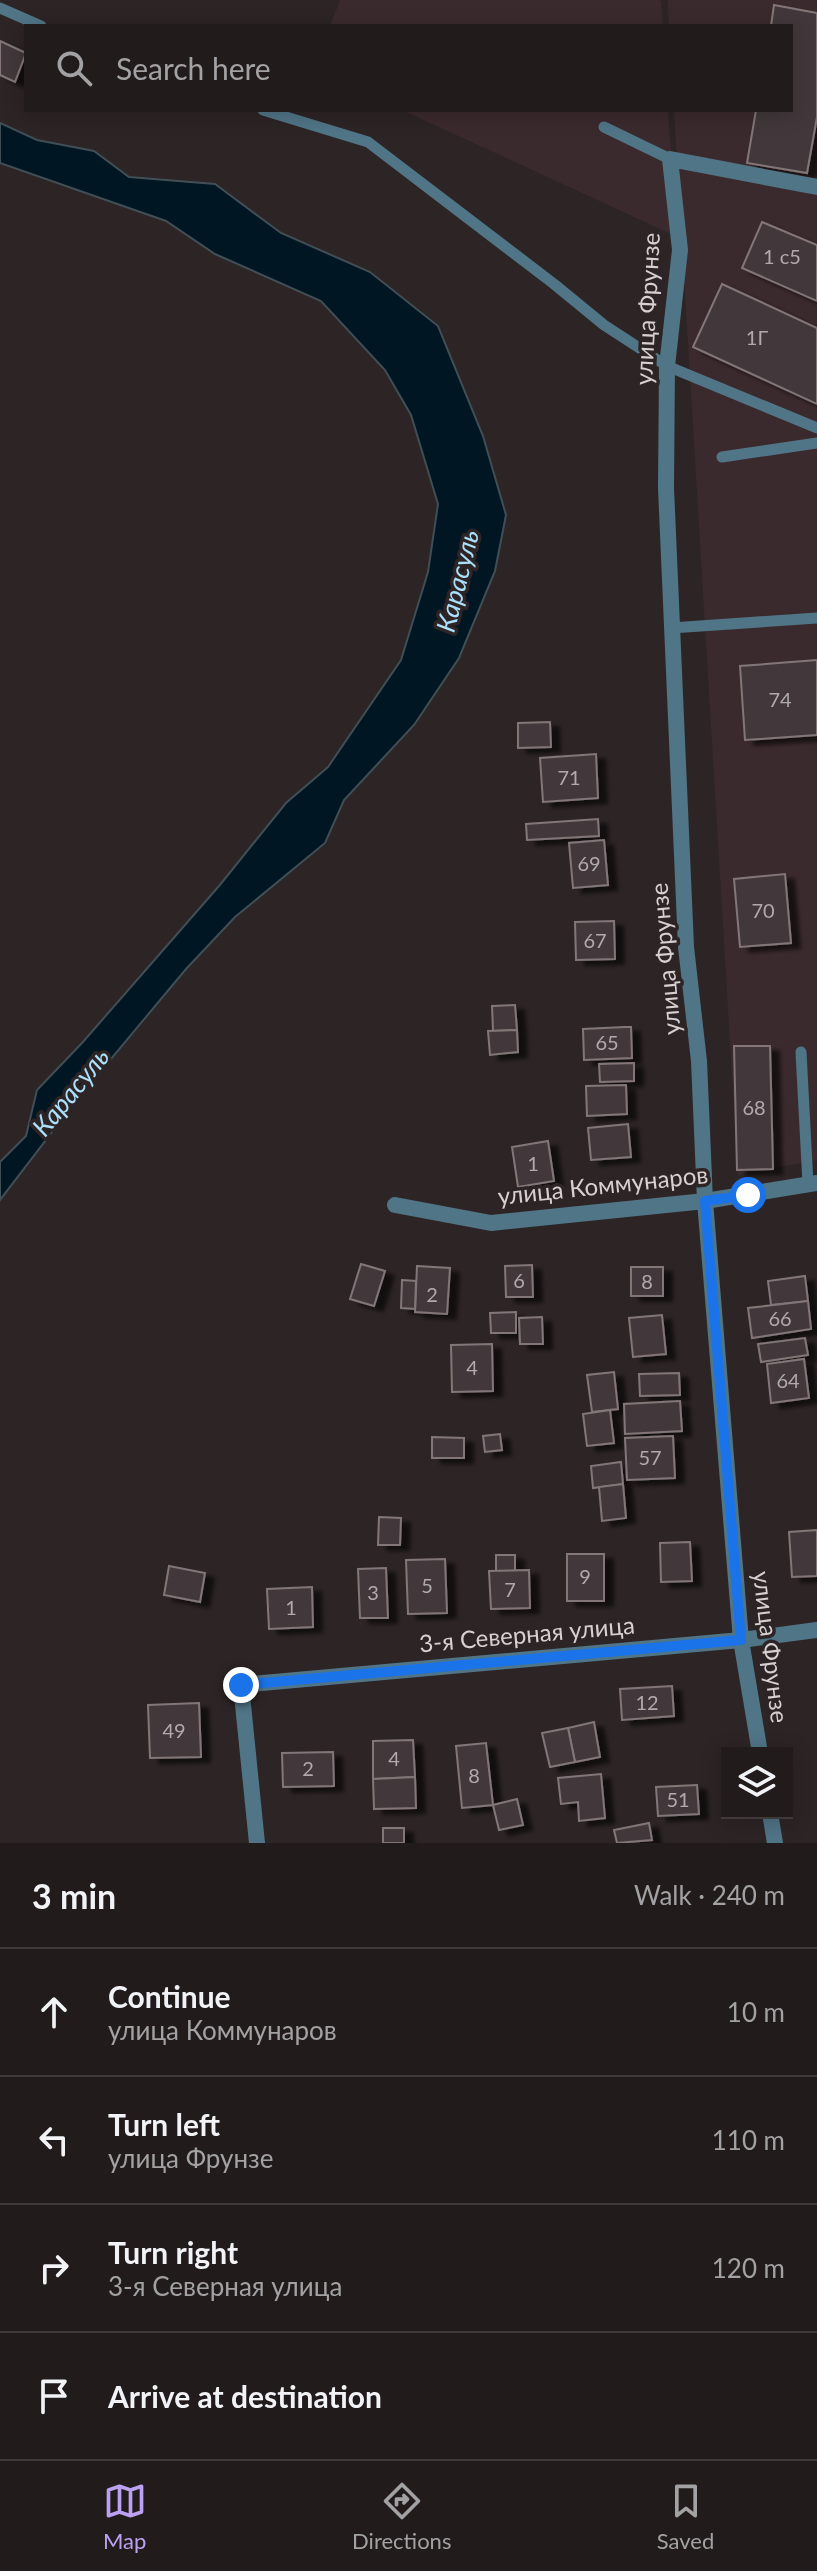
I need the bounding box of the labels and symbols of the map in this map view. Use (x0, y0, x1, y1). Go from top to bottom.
street label: улица Фрунзе (628, 232, 665, 386)
house number: 1 с5 (763, 244, 801, 268)
house number: 1Г (746, 325, 768, 349)
water label: Карасуль (429, 526, 485, 635)
house number: 74 (768, 687, 792, 711)
house number: 71 (557, 765, 581, 789)
house number: 69 (577, 851, 601, 875)
street label: улица Фрунзе (643, 882, 686, 1036)
house number: 70 (751, 898, 775, 922)
house number: 67 (583, 928, 607, 952)
house number: 65 (595, 1030, 619, 1054)
water label: Карасуль (25, 1041, 116, 1142)
house number: 68 (742, 1095, 766, 1119)
house number: 1 (527, 1151, 539, 1175)
street label: улица Коммунаров (496, 1159, 709, 1210)
route start (730, 1177, 766, 1213)
house number: 6 (513, 1268, 525, 1292)
house number: 8 (641, 1269, 653, 1293)
house number: 2 (426, 1282, 438, 1306)
house number: 66 (768, 1306, 792, 1330)
house number: 4 (466, 1355, 478, 1379)
house number: 64 (776, 1368, 800, 1392)
house number: 57 (638, 1445, 662, 1469)
house number: 9 (579, 1564, 591, 1588)
street label: улица Фрунзе (748, 1569, 795, 1724)
house number: 5 (421, 1573, 433, 1597)
house number: 7 (504, 1577, 516, 1601)
house number: 3 (367, 1580, 379, 1604)
house number: 1 (285, 1595, 297, 1619)
street label: 3-я Северная улица (418, 1610, 636, 1657)
route end (223, 1667, 259, 1703)
house number: 12 (635, 1690, 659, 1714)
house number: 49 (162, 1718, 186, 1742)
house number: 4 (388, 1746, 400, 1770)
house number: 2 (302, 1756, 314, 1780)
house number: 8 (468, 1763, 480, 1787)
house number: 51 (666, 1787, 690, 1811)

